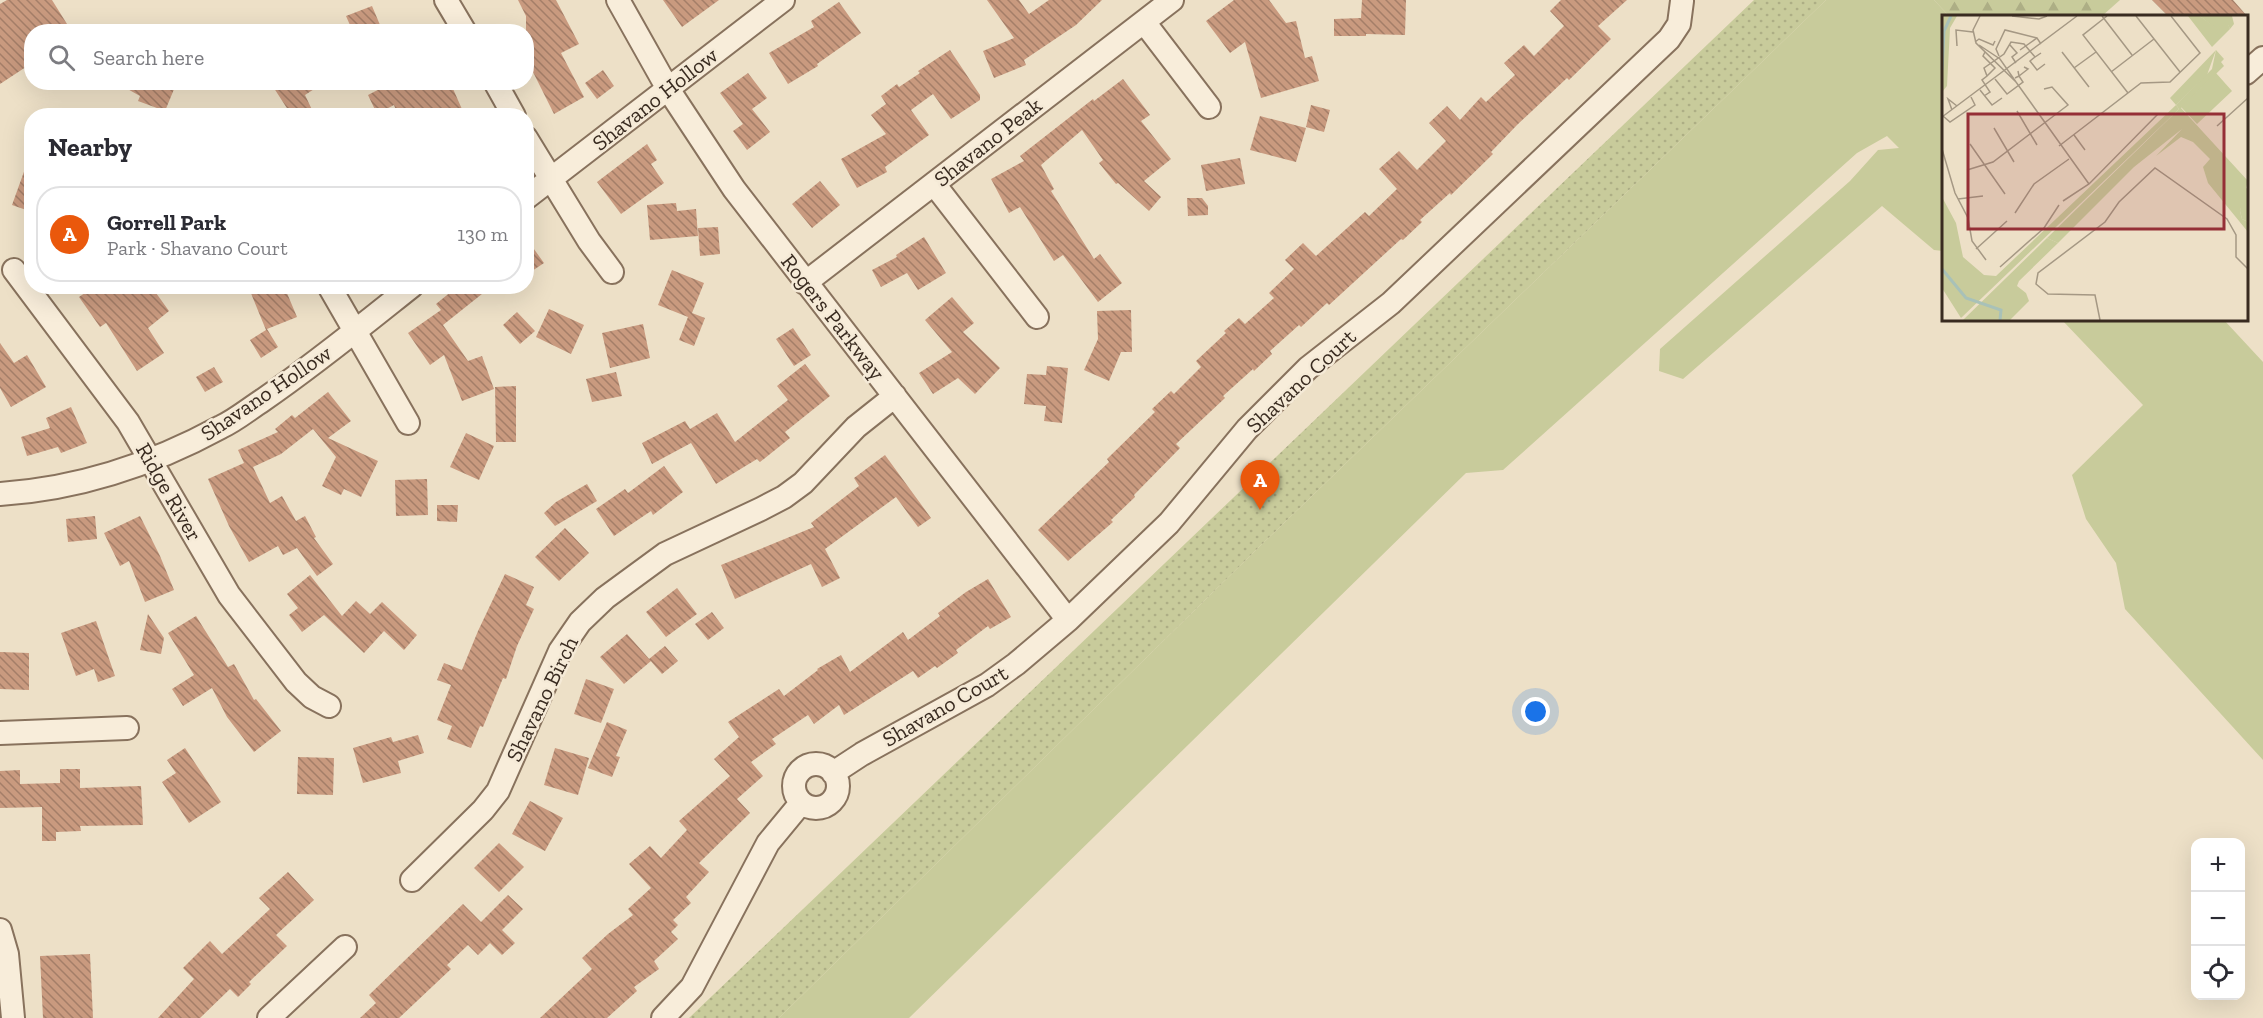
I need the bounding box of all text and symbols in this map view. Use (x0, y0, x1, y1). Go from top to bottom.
inset map (1942, 15, 2248, 321)
search box (24, 24, 534, 90)
icon: search (45, 41, 78, 74)
street label: Shavano Hollow (587, 42, 723, 156)
text: Search here (93, 44, 204, 71)
street label: Shavano Peak (929, 91, 1048, 192)
text: Nearby (48, 131, 132, 163)
text: Gorrell Park (107, 209, 226, 236)
text: A (63, 222, 76, 246)
text: 130 m (457, 222, 508, 246)
text: Park · Shavano Court (107, 236, 288, 260)
street label: Rogers Parkway (775, 248, 891, 386)
street label: Shavano Court (1241, 323, 1362, 439)
street label: Shavano Hollow (195, 339, 337, 447)
street label: Ridge River (130, 438, 208, 546)
pin: A (1240, 460, 1280, 510)
street label: Shavano Birch (500, 631, 584, 766)
street label: Shavano Court (878, 659, 1013, 753)
your location (1521, 697, 1550, 726)
map controls (2191, 838, 2245, 1000)
button: + (2191, 838, 2245, 892)
button: − (2191, 892, 2245, 946)
button: locate (2191, 946, 2245, 1000)

